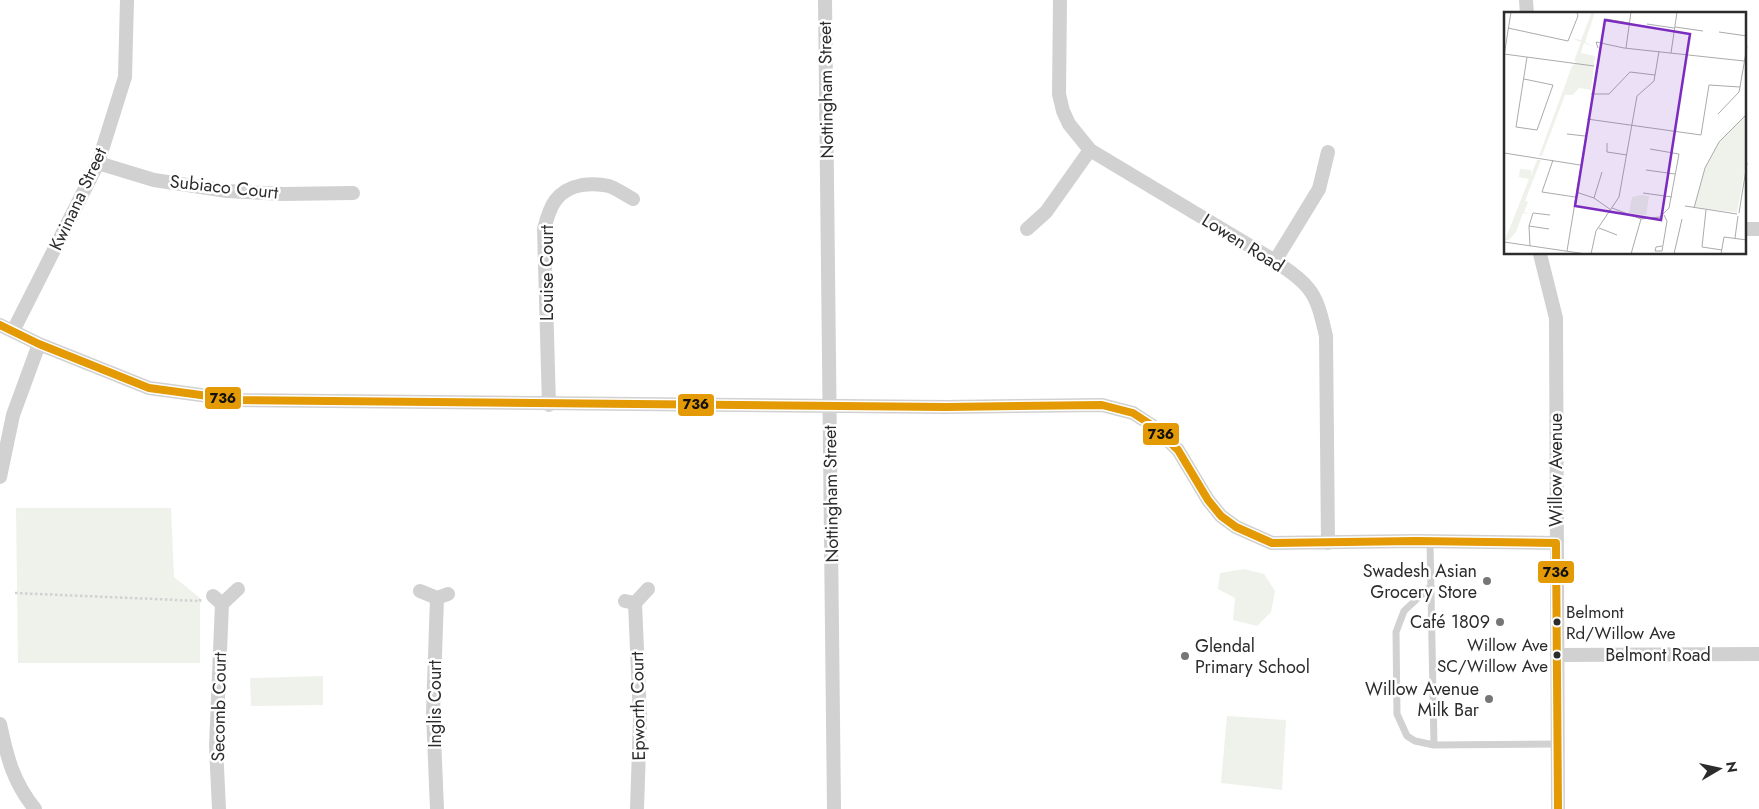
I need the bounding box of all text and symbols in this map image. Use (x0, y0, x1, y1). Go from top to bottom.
inset map (1504, 12, 1746, 255)
street label: Nottingham Street (812, 20, 840, 159)
street label: Kwinana Street (43, 143, 113, 255)
street label: Subiaco Court (169, 168, 280, 206)
street label: Lowen Road (1197, 207, 1289, 279)
street label: Louise Court (534, 224, 560, 321)
line badge: 736 (204, 386, 242, 410)
text: 736 (210, 388, 236, 408)
line badge: 736 (677, 393, 715, 417)
text: 736 (683, 394, 709, 414)
street label: Willow Avenue (1543, 413, 1569, 527)
line badge: 736 (1142, 422, 1180, 446)
street label: Nottingham Street (817, 424, 845, 563)
text: 736 (1148, 424, 1174, 444)
place label: Swadesh Asian Grocery Store (1363, 558, 1477, 605)
line badge: 736 (1537, 560, 1575, 584)
text: 736 (1543, 562, 1569, 582)
marker: Swadesh Asian Grocery Store (1481, 575, 1493, 587)
place label: Belmont Rd/Willow Ave (1566, 600, 1676, 645)
place label: Café 1809 (1410, 609, 1490, 635)
marker: Café 1809 (1494, 616, 1506, 628)
marker: Belmont Rd/Willow Ave (1552, 617, 1562, 627)
place label: Glendal Primary School (1195, 633, 1310, 680)
place label: Willow Ave SC/Willow Ave (1437, 633, 1548, 678)
street label: Belmont Road (1605, 642, 1711, 668)
marker: Glendal Primary School (1179, 650, 1191, 662)
marker: Willow Ave SC/Willow Ave (1552, 650, 1562, 660)
street label: Secomb Court (205, 651, 233, 762)
street label: Epworth Court (624, 651, 652, 761)
street label: Inglis Court (422, 659, 448, 748)
place label: Willow Avenue Milk Bar (1365, 676, 1480, 723)
marker: Willow Avenue Milk Bar (1483, 693, 1495, 705)
north arrow (1694, 744, 1744, 794)
text: N (1721, 760, 1743, 774)

